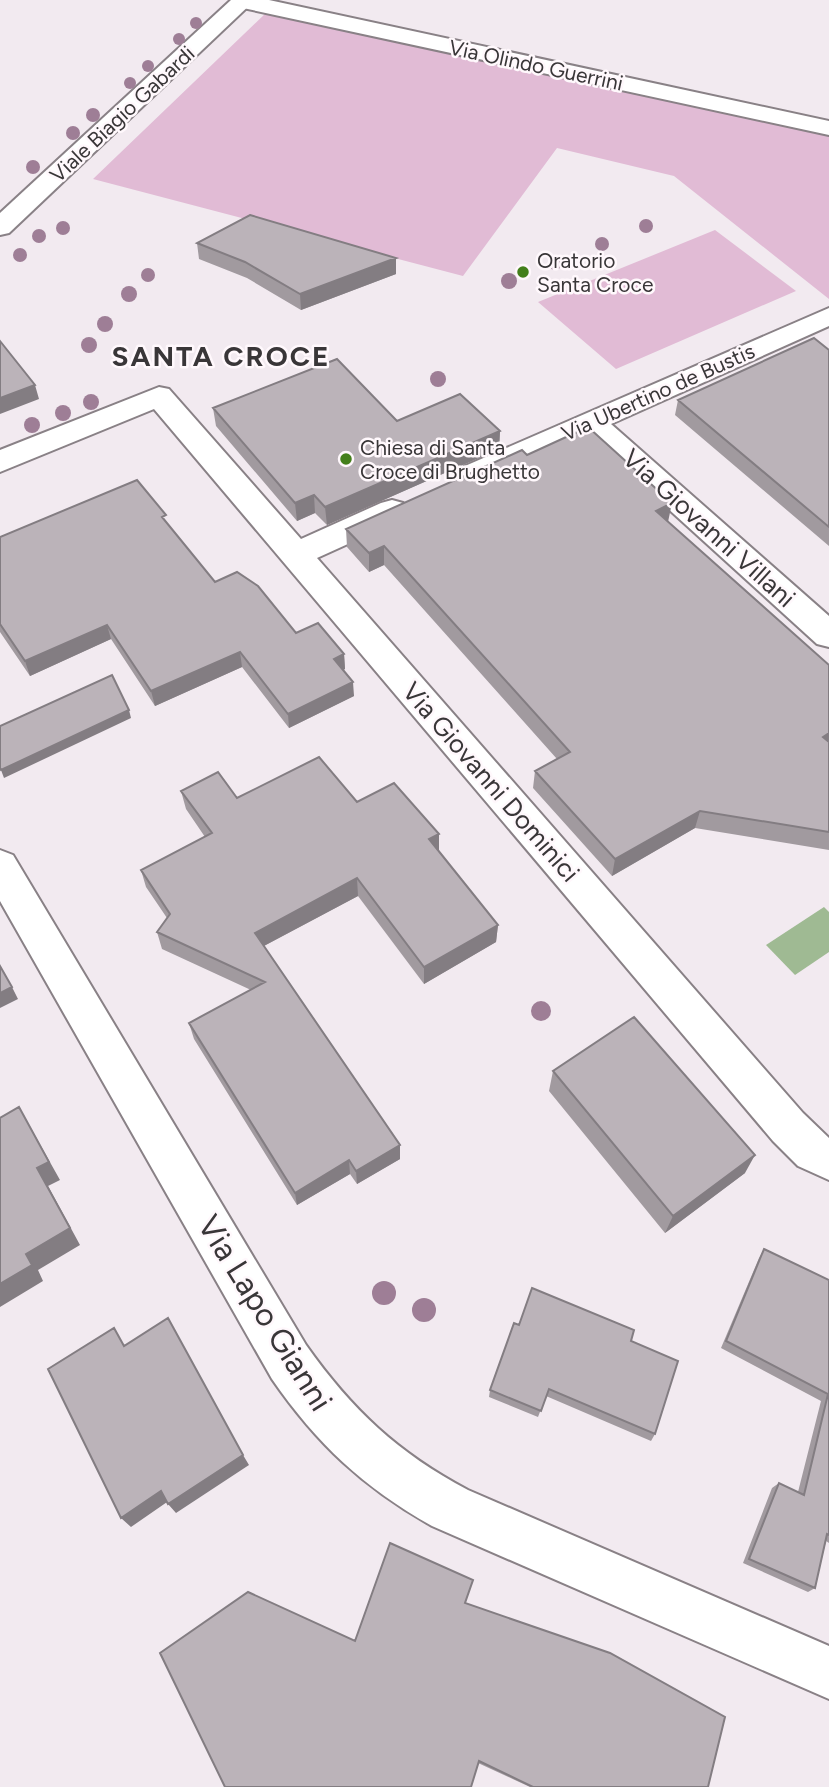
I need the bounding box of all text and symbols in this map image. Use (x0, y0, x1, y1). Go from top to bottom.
street label: Via Olindo Guerrini (447, 34, 625, 96)
street label: Viale Biagio Gabardi (45, 41, 199, 187)
place label: Oratorio Santa Croce (537, 248, 653, 297)
marker: Oratorio Santa Croce (515, 264, 531, 280)
street label: Via Ubertino de Bustis (558, 338, 758, 446)
district label: SANTA CROCE (111, 339, 331, 373)
place label: Chiesa di Santa Croce di Brughetto (360, 435, 540, 484)
street label: Via Giovanni Villani (616, 442, 802, 614)
marker: Chiesa di Santa Croce di Brughetto (338, 451, 354, 467)
street label: Via Giovanni Dominici (396, 676, 586, 888)
street label: Via Lapo Gianni (190, 1208, 340, 1418)

